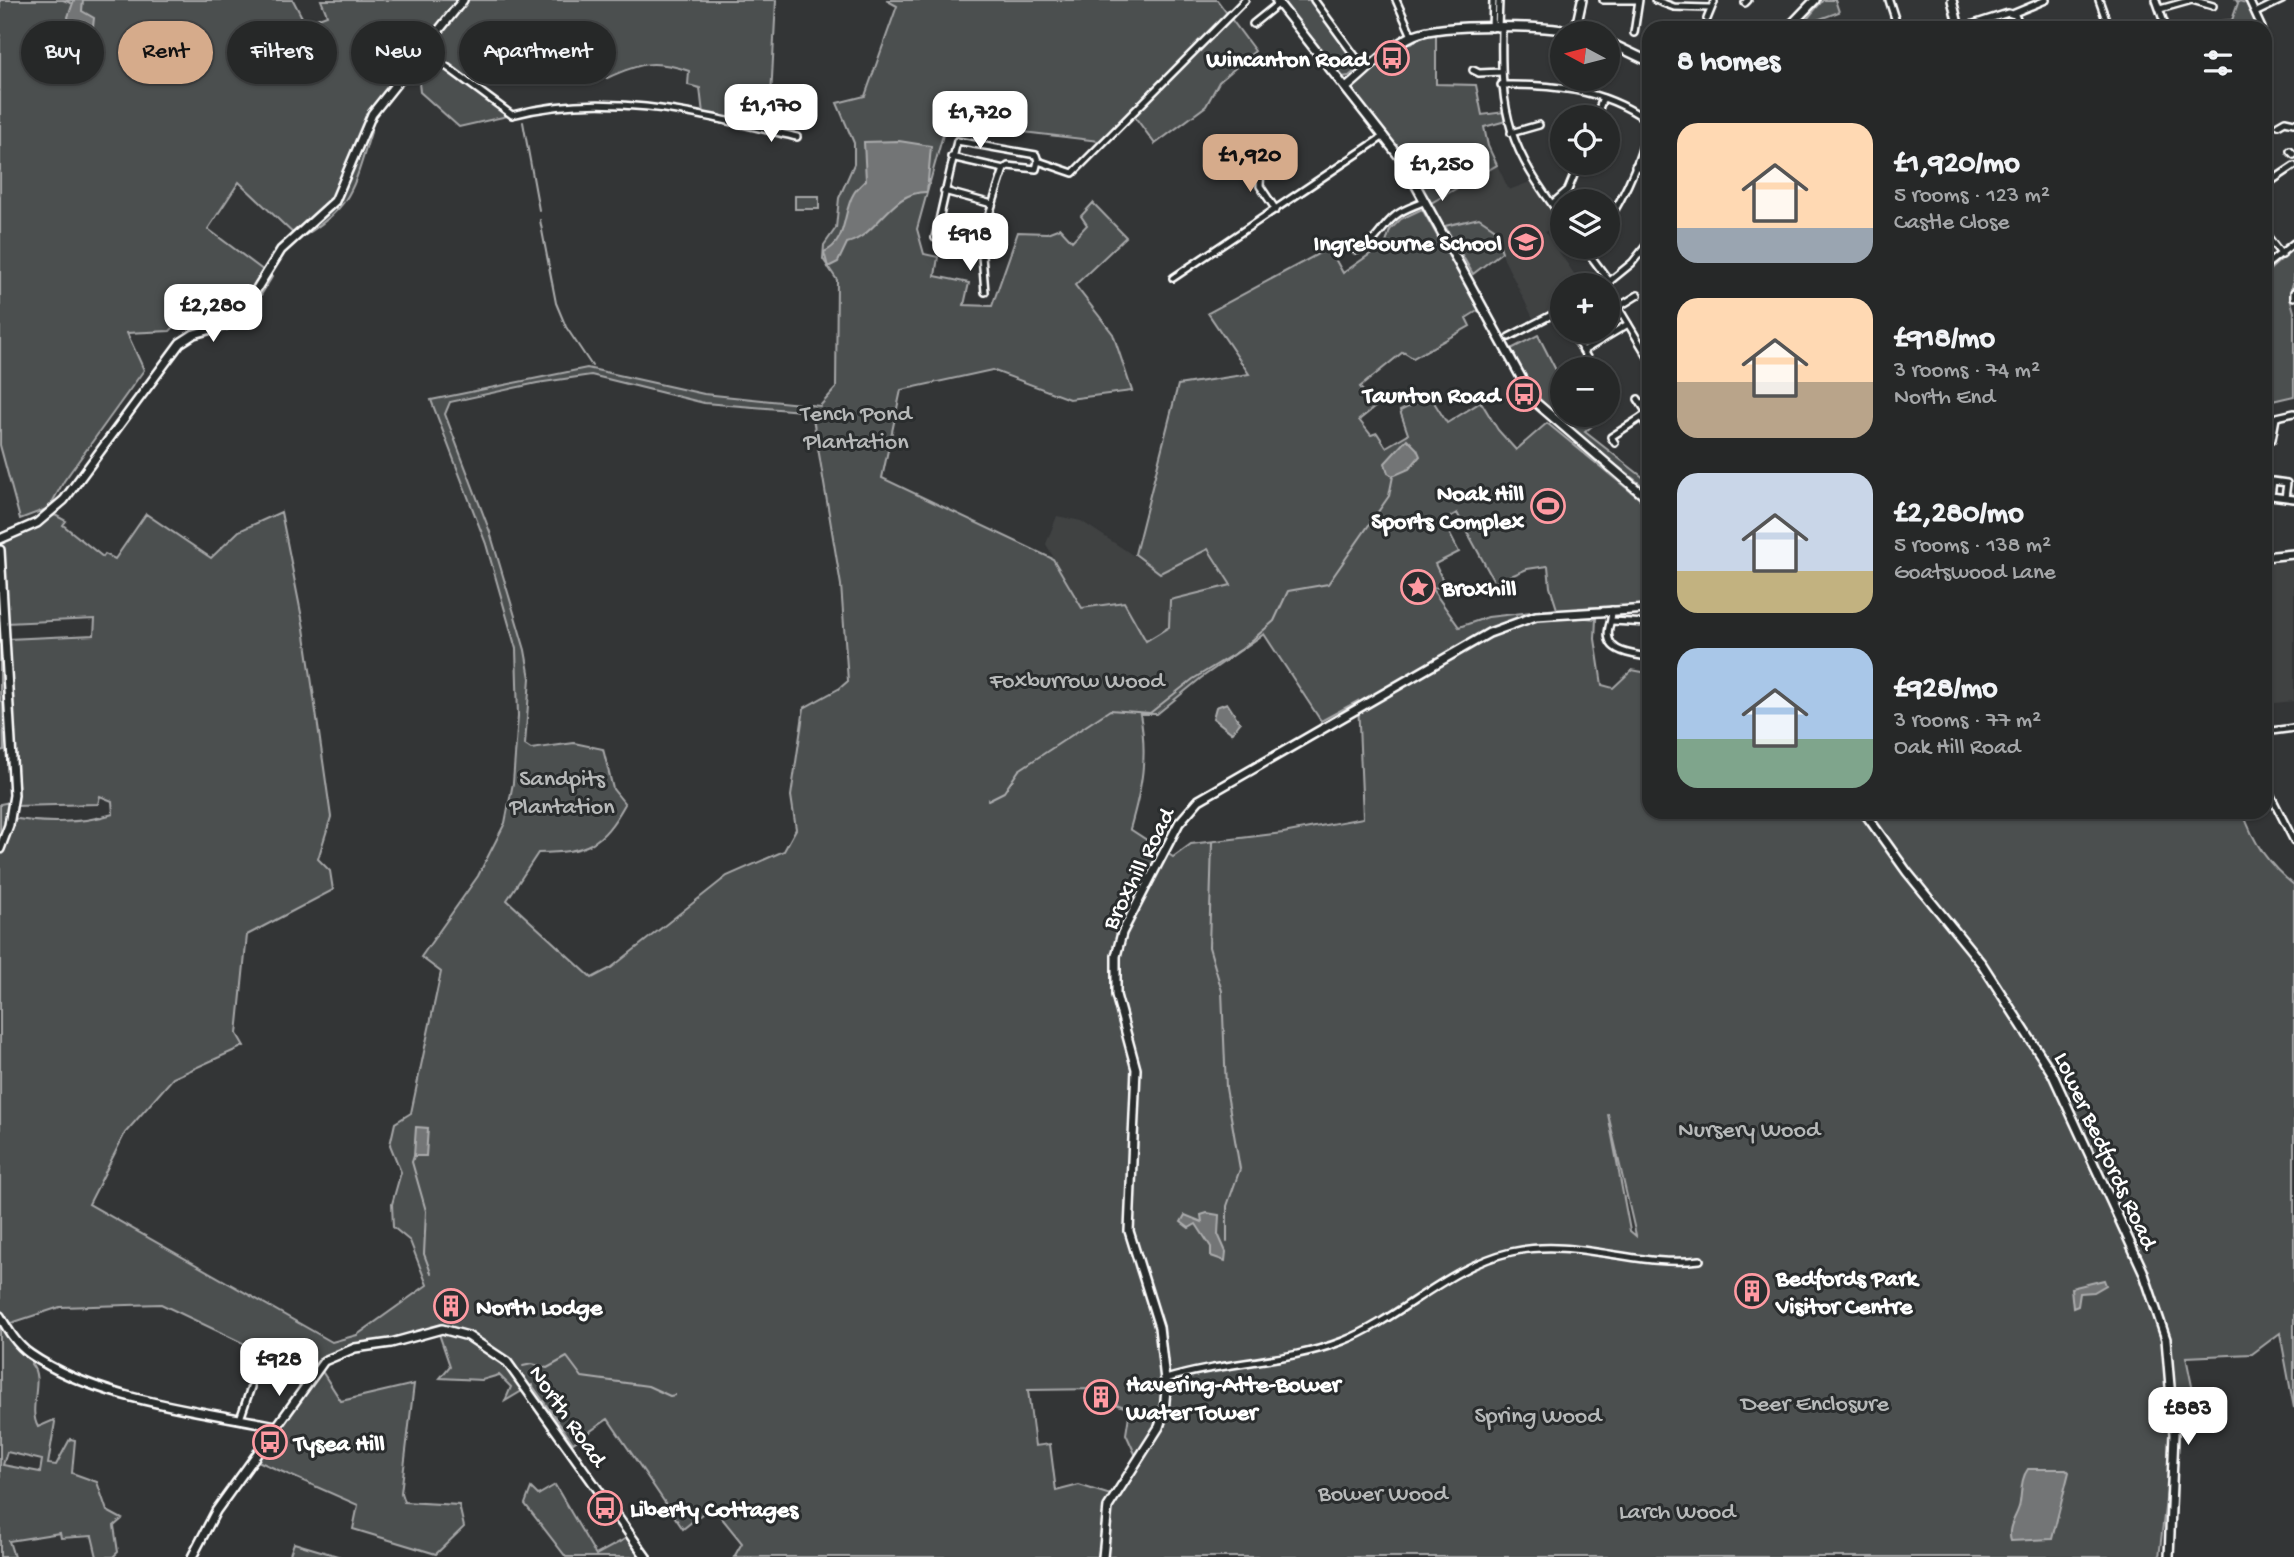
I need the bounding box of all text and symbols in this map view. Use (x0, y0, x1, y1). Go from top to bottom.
chip: Buy (21, 21, 104, 84)
chip: Rent (118, 21, 213, 84)
chip: Filters (227, 21, 337, 84)
chip: New (351, 21, 445, 84)
chip: Apartment (459, 21, 616, 84)
north arrow (1550, 21, 1620, 91)
map controls (1550, 21, 1620, 427)
bus stop icon: Wincanton Road (1373, 39, 1411, 77)
icon: filters (2199, 44, 2237, 82)
text: 8 homes (1677, 46, 1780, 81)
place label: Wincanton Road (1205, 47, 1371, 76)
pin: £1,170 (714, 85, 828, 144)
pin: £1,720 (923, 92, 1037, 151)
text: £1,170 (740, 93, 802, 120)
text: £1,720 (948, 100, 1012, 127)
button: locate (1550, 105, 1620, 175)
pin: £1,920 (1193, 134, 1307, 194)
text: £1,920 (1219, 143, 1281, 170)
pin: £1,250 (1385, 144, 1499, 203)
text: £1,920/mo (1894, 148, 2020, 183)
icon: home (1733, 151, 1817, 235)
text: £1,250 (1410, 152, 1474, 179)
text: 5 rooms · 123 m² (1894, 183, 2050, 210)
button: layers (1550, 189, 1620, 259)
text: Castle Close (1894, 210, 2009, 237)
pin: £918 (929, 214, 1011, 273)
text: £918 (948, 222, 992, 249)
school or university icon: Ingrebourne School (1507, 223, 1545, 261)
place label: Ingrebourne School (1314, 231, 1502, 260)
button: + (1550, 273, 1620, 343)
pin: £2,280 (156, 284, 270, 344)
text: £2,280 (180, 293, 246, 320)
text: £918/mo (1894, 323, 1995, 358)
icon: home (1733, 326, 1817, 410)
button: − (1550, 357, 1620, 427)
text: 3 rooms · 74 m² (1894, 358, 2040, 385)
bus stop icon: Taunton Road (1505, 375, 1543, 413)
place label: Taunton Road (1361, 383, 1503, 412)
text: North End (1894, 385, 1995, 412)
park label: Tench Pond Plantation (799, 401, 913, 458)
place label: Noak Hill Sports Complex (1371, 481, 1524, 538)
sports icon: Noak Hill Sports Complex (1529, 487, 1567, 525)
text: £2,280/mo (1894, 498, 2024, 533)
icon: home (1733, 501, 1817, 585)
text: 5 rooms · 138 m² (1894, 533, 2051, 560)
text: Goatswood Lane (1894, 560, 2056, 587)
place icon: Broxhill (1399, 568, 1437, 606)
place label: Broxhill (1441, 576, 1517, 605)
park label: Foxburrow Wood (989, 668, 1166, 697)
text: £928/mo (1894, 673, 1998, 708)
icon: home (1733, 676, 1817, 760)
text: 3 rooms · 77 m² (1894, 708, 2041, 735)
text: Oak Hill Road (1894, 735, 2020, 762)
park label: Sandpits Plantation (508, 766, 615, 823)
street label: Broxhill Road (1097, 802, 1184, 936)
street label: Lower Bedfords Road (2045, 1048, 2163, 1257)
park label: Nursery Wood (1678, 1117, 1822, 1146)
place label: Bedfords Park Visitor Centre (1775, 1266, 1921, 1323)
building icon: Bedfords Park Visitor Centre (1733, 1272, 1771, 1310)
building icon: North Lodge (432, 1287, 470, 1325)
place label: North Lodge (476, 1295, 604, 1324)
pin: £928 (238, 1338, 320, 1398)
text: £928 (256, 1347, 302, 1374)
street label: North Road (521, 1361, 613, 1475)
place label: Havering-Atte-Bower Water Tower (1125, 1372, 1343, 1429)
building icon: Havering-Atte-Bower Water Tower (1082, 1378, 1120, 1416)
pin: £883 (2147, 1388, 2229, 1447)
park label: Deer Enclosure (1739, 1391, 1890, 1420)
text: £883 (2164, 1396, 2212, 1423)
park label: Spring Wood (1475, 1403, 1603, 1432)
bus stop icon: Tysea Hill (251, 1423, 289, 1461)
place label: Tysea Hill (292, 1431, 385, 1460)
park label: Bower Wood (1317, 1481, 1450, 1510)
bus stop icon: Liberty Cottages (586, 1489, 624, 1527)
place label: Liberty Cottages (630, 1497, 799, 1526)
park label: Larch Wood (1619, 1499, 1737, 1528)

